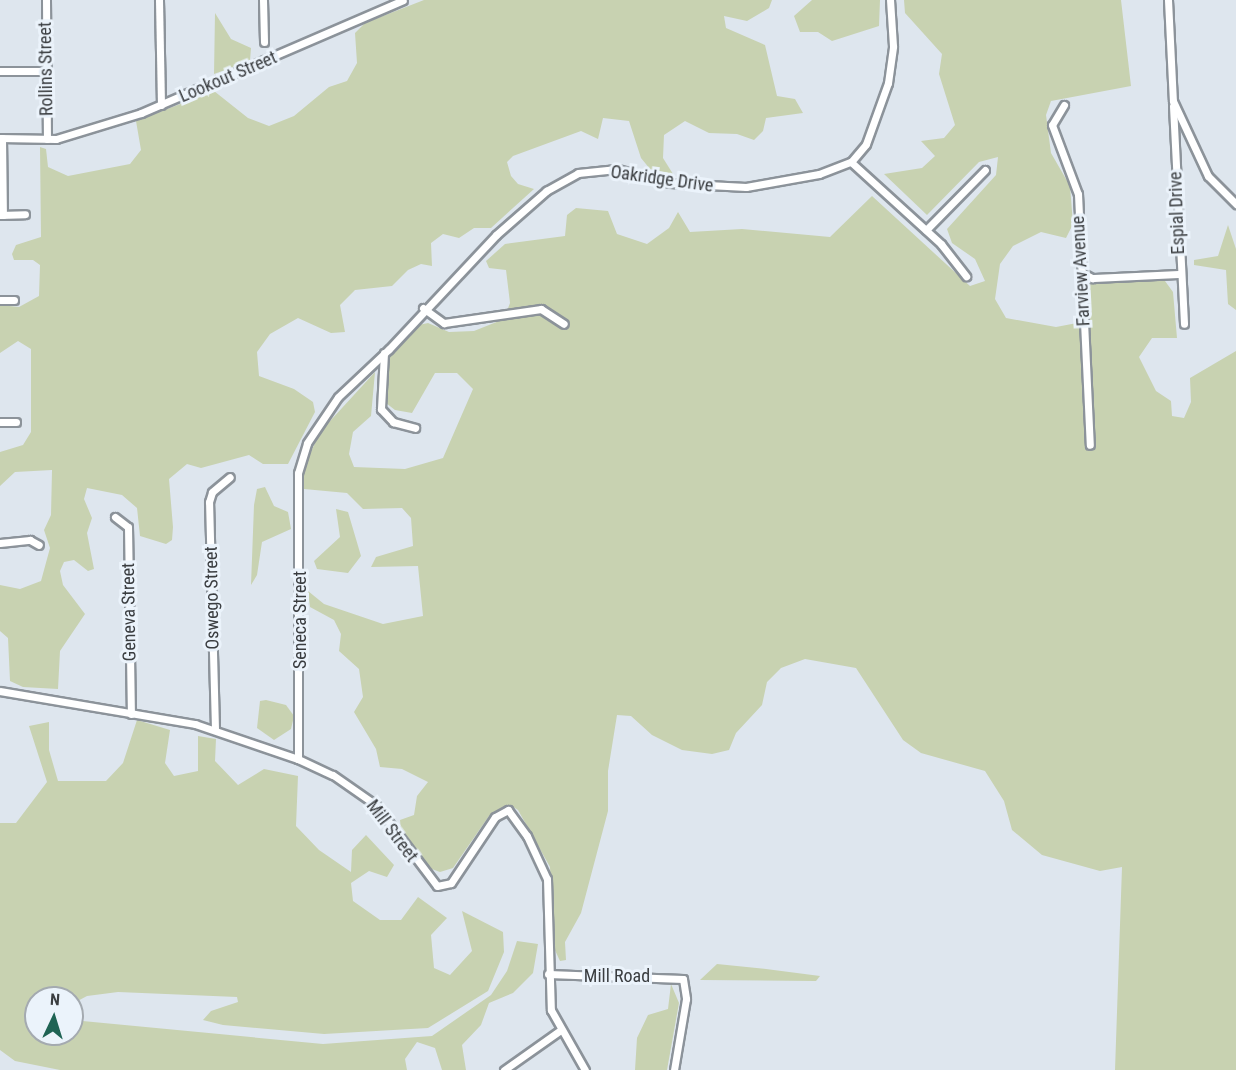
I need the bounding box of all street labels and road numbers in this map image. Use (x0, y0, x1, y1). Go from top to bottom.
street label: Rollins Street (34, 22, 58, 116)
street label: Lookout Street (176, 47, 280, 107)
street label: Oakridge Drive (609, 161, 715, 197)
street label: Espial Drive (1165, 171, 1189, 255)
street label: Farview Avenue (1067, 215, 1095, 327)
street label: Oswego Street (200, 546, 224, 650)
street label: Geneva Street (117, 563, 141, 661)
street label: Seneca Street (289, 571, 311, 669)
street label: Mill Street (362, 796, 422, 866)
street label: Mill Road (584, 965, 650, 987)

